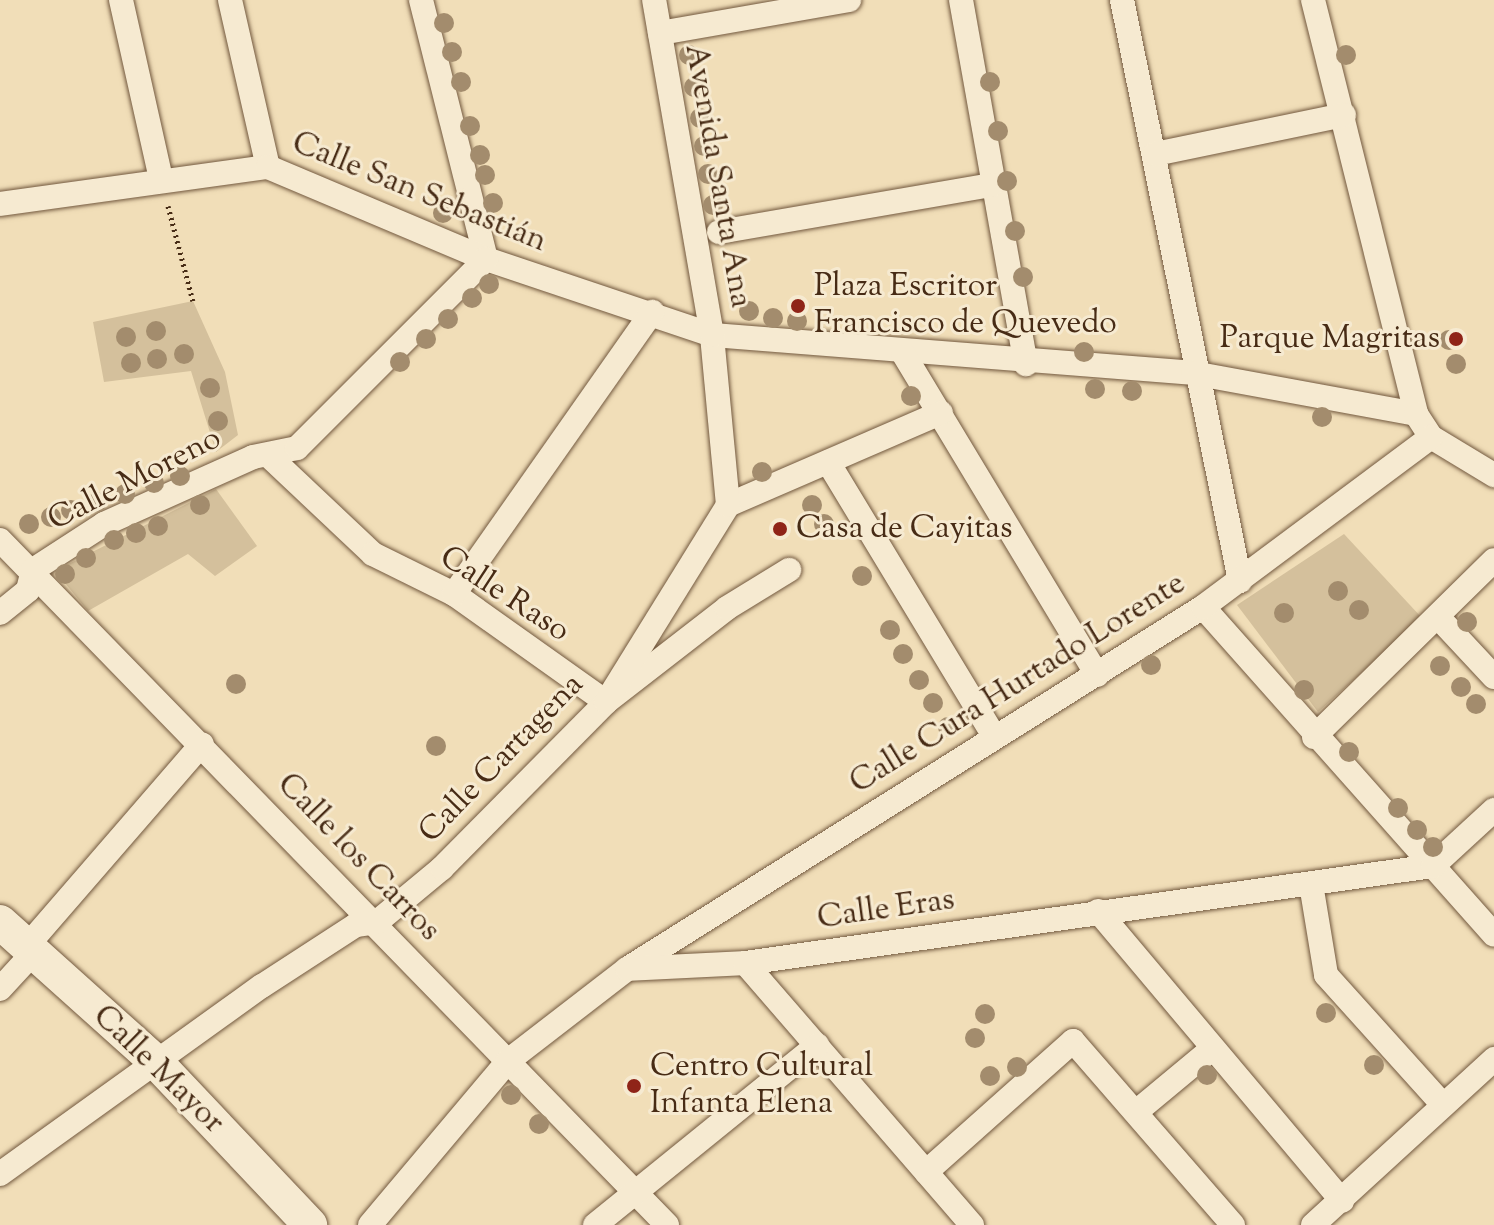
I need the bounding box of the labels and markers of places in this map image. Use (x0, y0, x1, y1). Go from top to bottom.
place label: Plaza Escritor Francisco de Quevedo (814, 269, 1117, 344)
marker: Plaza Escritor Francisco de Quevedo (789, 297, 807, 315)
place label: Parque Magritas (1220, 320, 1440, 358)
marker: Parque Magritas (1447, 330, 1465, 348)
place label: Casa de Cayitas (796, 510, 1013, 548)
marker: Casa de Cayitas (771, 520, 789, 538)
place label: Centro Cultural Infanta Elena (650, 1049, 873, 1124)
marker: Centro Cultural Infanta Elena (625, 1077, 643, 1095)

